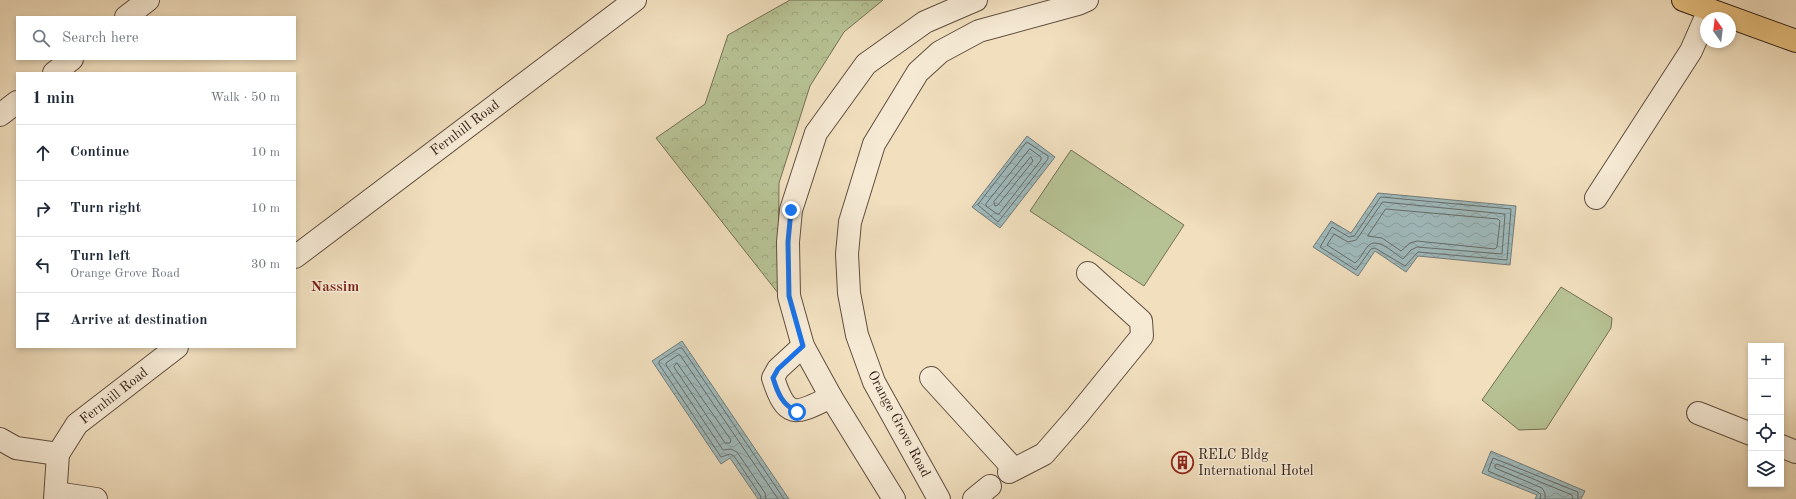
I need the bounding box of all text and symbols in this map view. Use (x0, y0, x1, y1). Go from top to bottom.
north arrow (1700, 12, 1736, 48)
search box (16, 16, 296, 60)
icon: search (30, 27, 52, 49)
text: Search here (62, 31, 139, 46)
text: 1 min (32, 90, 75, 107)
text: Walk · 50 m (211, 91, 280, 104)
street label: Fernhill Road (428, 98, 502, 158)
icon: ahead (32, 142, 54, 164)
text: Continue (70, 145, 129, 160)
text: 10 m (251, 146, 280, 159)
icon: right (32, 198, 54, 220)
text: Turn right (70, 201, 141, 216)
route end (782, 201, 800, 219)
text: 10 m (251, 202, 280, 215)
text: Turn left (70, 249, 130, 264)
icon: left (32, 254, 54, 276)
text: 30 m (251, 258, 280, 271)
text: Orange Grove Road (70, 267, 180, 280)
district label: Nassim (311, 280, 359, 295)
icon: arrive (32, 310, 54, 332)
text: Arrive at destination (70, 313, 208, 328)
map controls (1748, 343, 1784, 487)
button: + (1748, 343, 1784, 379)
street label: Fernhill Road (77, 365, 151, 427)
street label: Orange Grove Road (865, 368, 933, 480)
button: − (1748, 379, 1784, 415)
route start (788, 403, 806, 421)
button: locate (1748, 415, 1784, 451)
place label: RELC Bldg International Hotel (1198, 448, 1314, 478)
building icon: RELC Bldg International Hotel (1169, 450, 1195, 476)
button: layers (1748, 451, 1784, 487)

